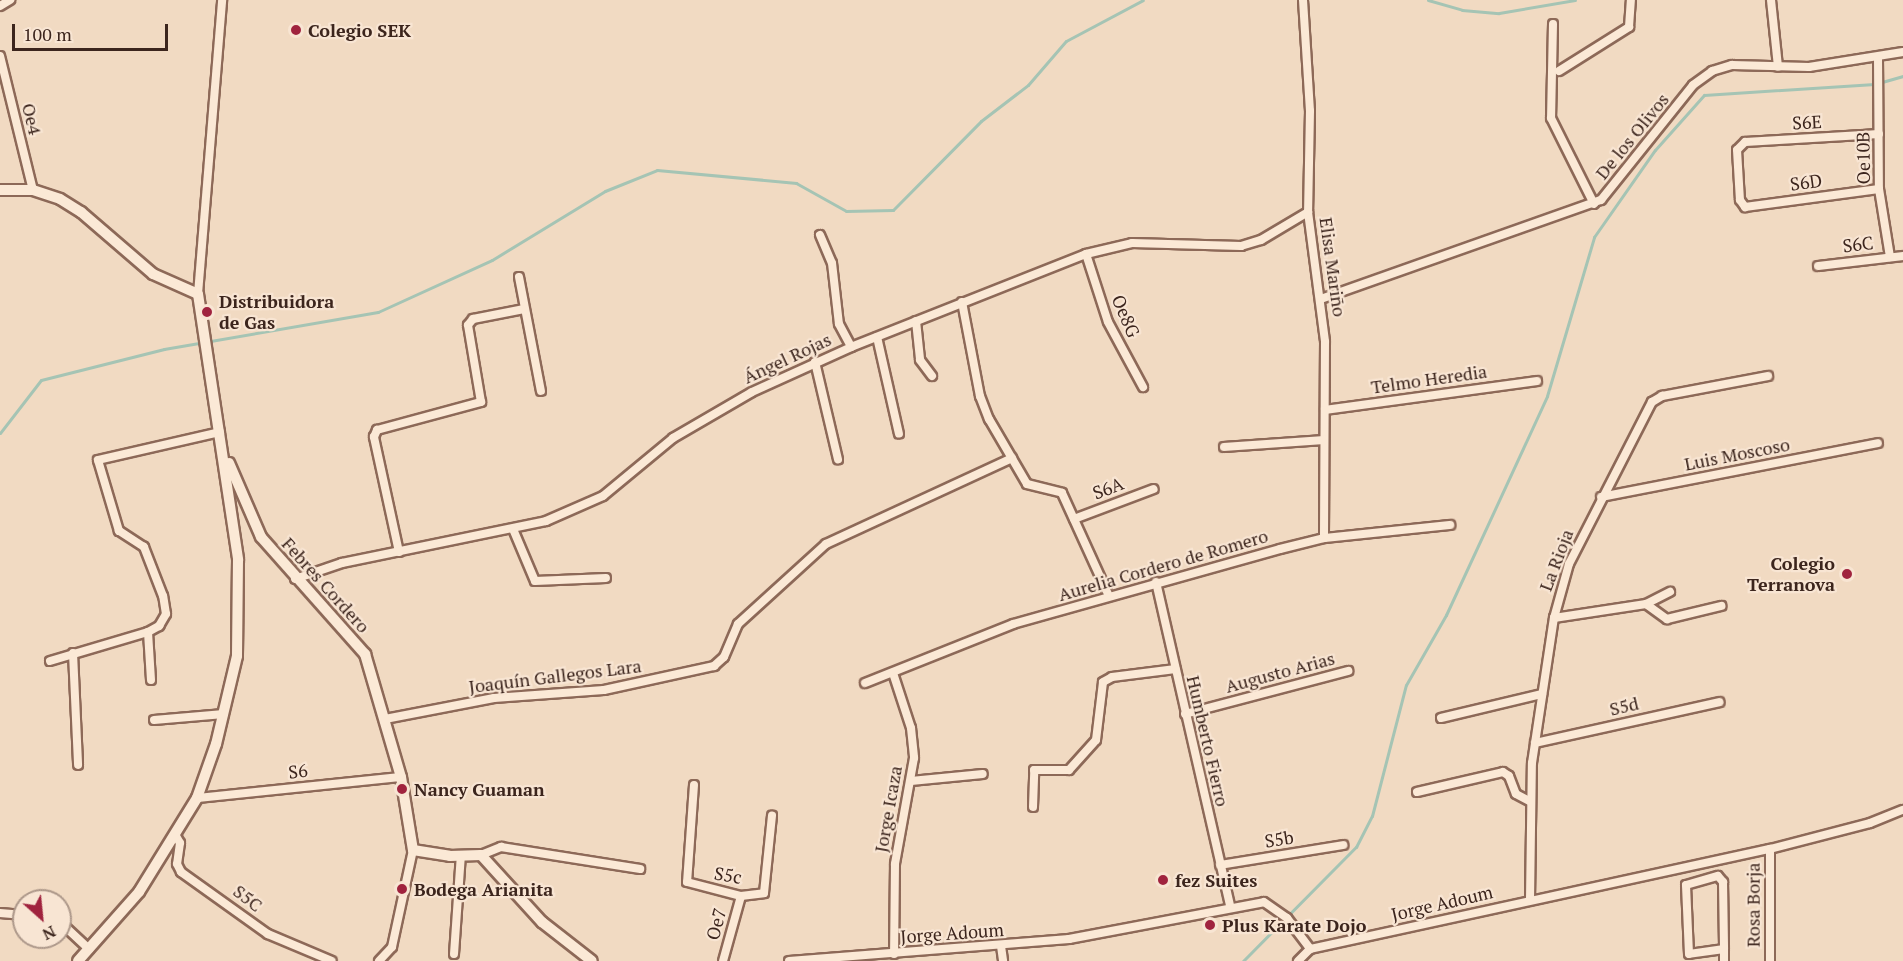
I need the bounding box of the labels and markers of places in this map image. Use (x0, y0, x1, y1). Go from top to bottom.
place label: Colegio SEK (308, 19, 411, 41)
marker: Colegio SEK (289, 23, 303, 37)
place label: Distribuidora de Gas (219, 291, 334, 334)
marker: Distribuidora de Gas (200, 305, 214, 319)
place label: Colegio Terranova (1747, 553, 1835, 596)
marker: Colegio Terranova (1840, 567, 1854, 581)
place label: Nancy Guaman (414, 778, 545, 800)
marker: Nancy Guaman (395, 782, 409, 796)
place label: fez Suites (1175, 869, 1257, 891)
marker: fez Suites (1156, 873, 1170, 887)
place label: Bodega Arianita (414, 878, 554, 900)
marker: Bodega Arianita (395, 882, 409, 896)
place label: Plus Karate Dojo (1222, 914, 1366, 936)
marker: Plus Karate Dojo (1203, 918, 1217, 932)

